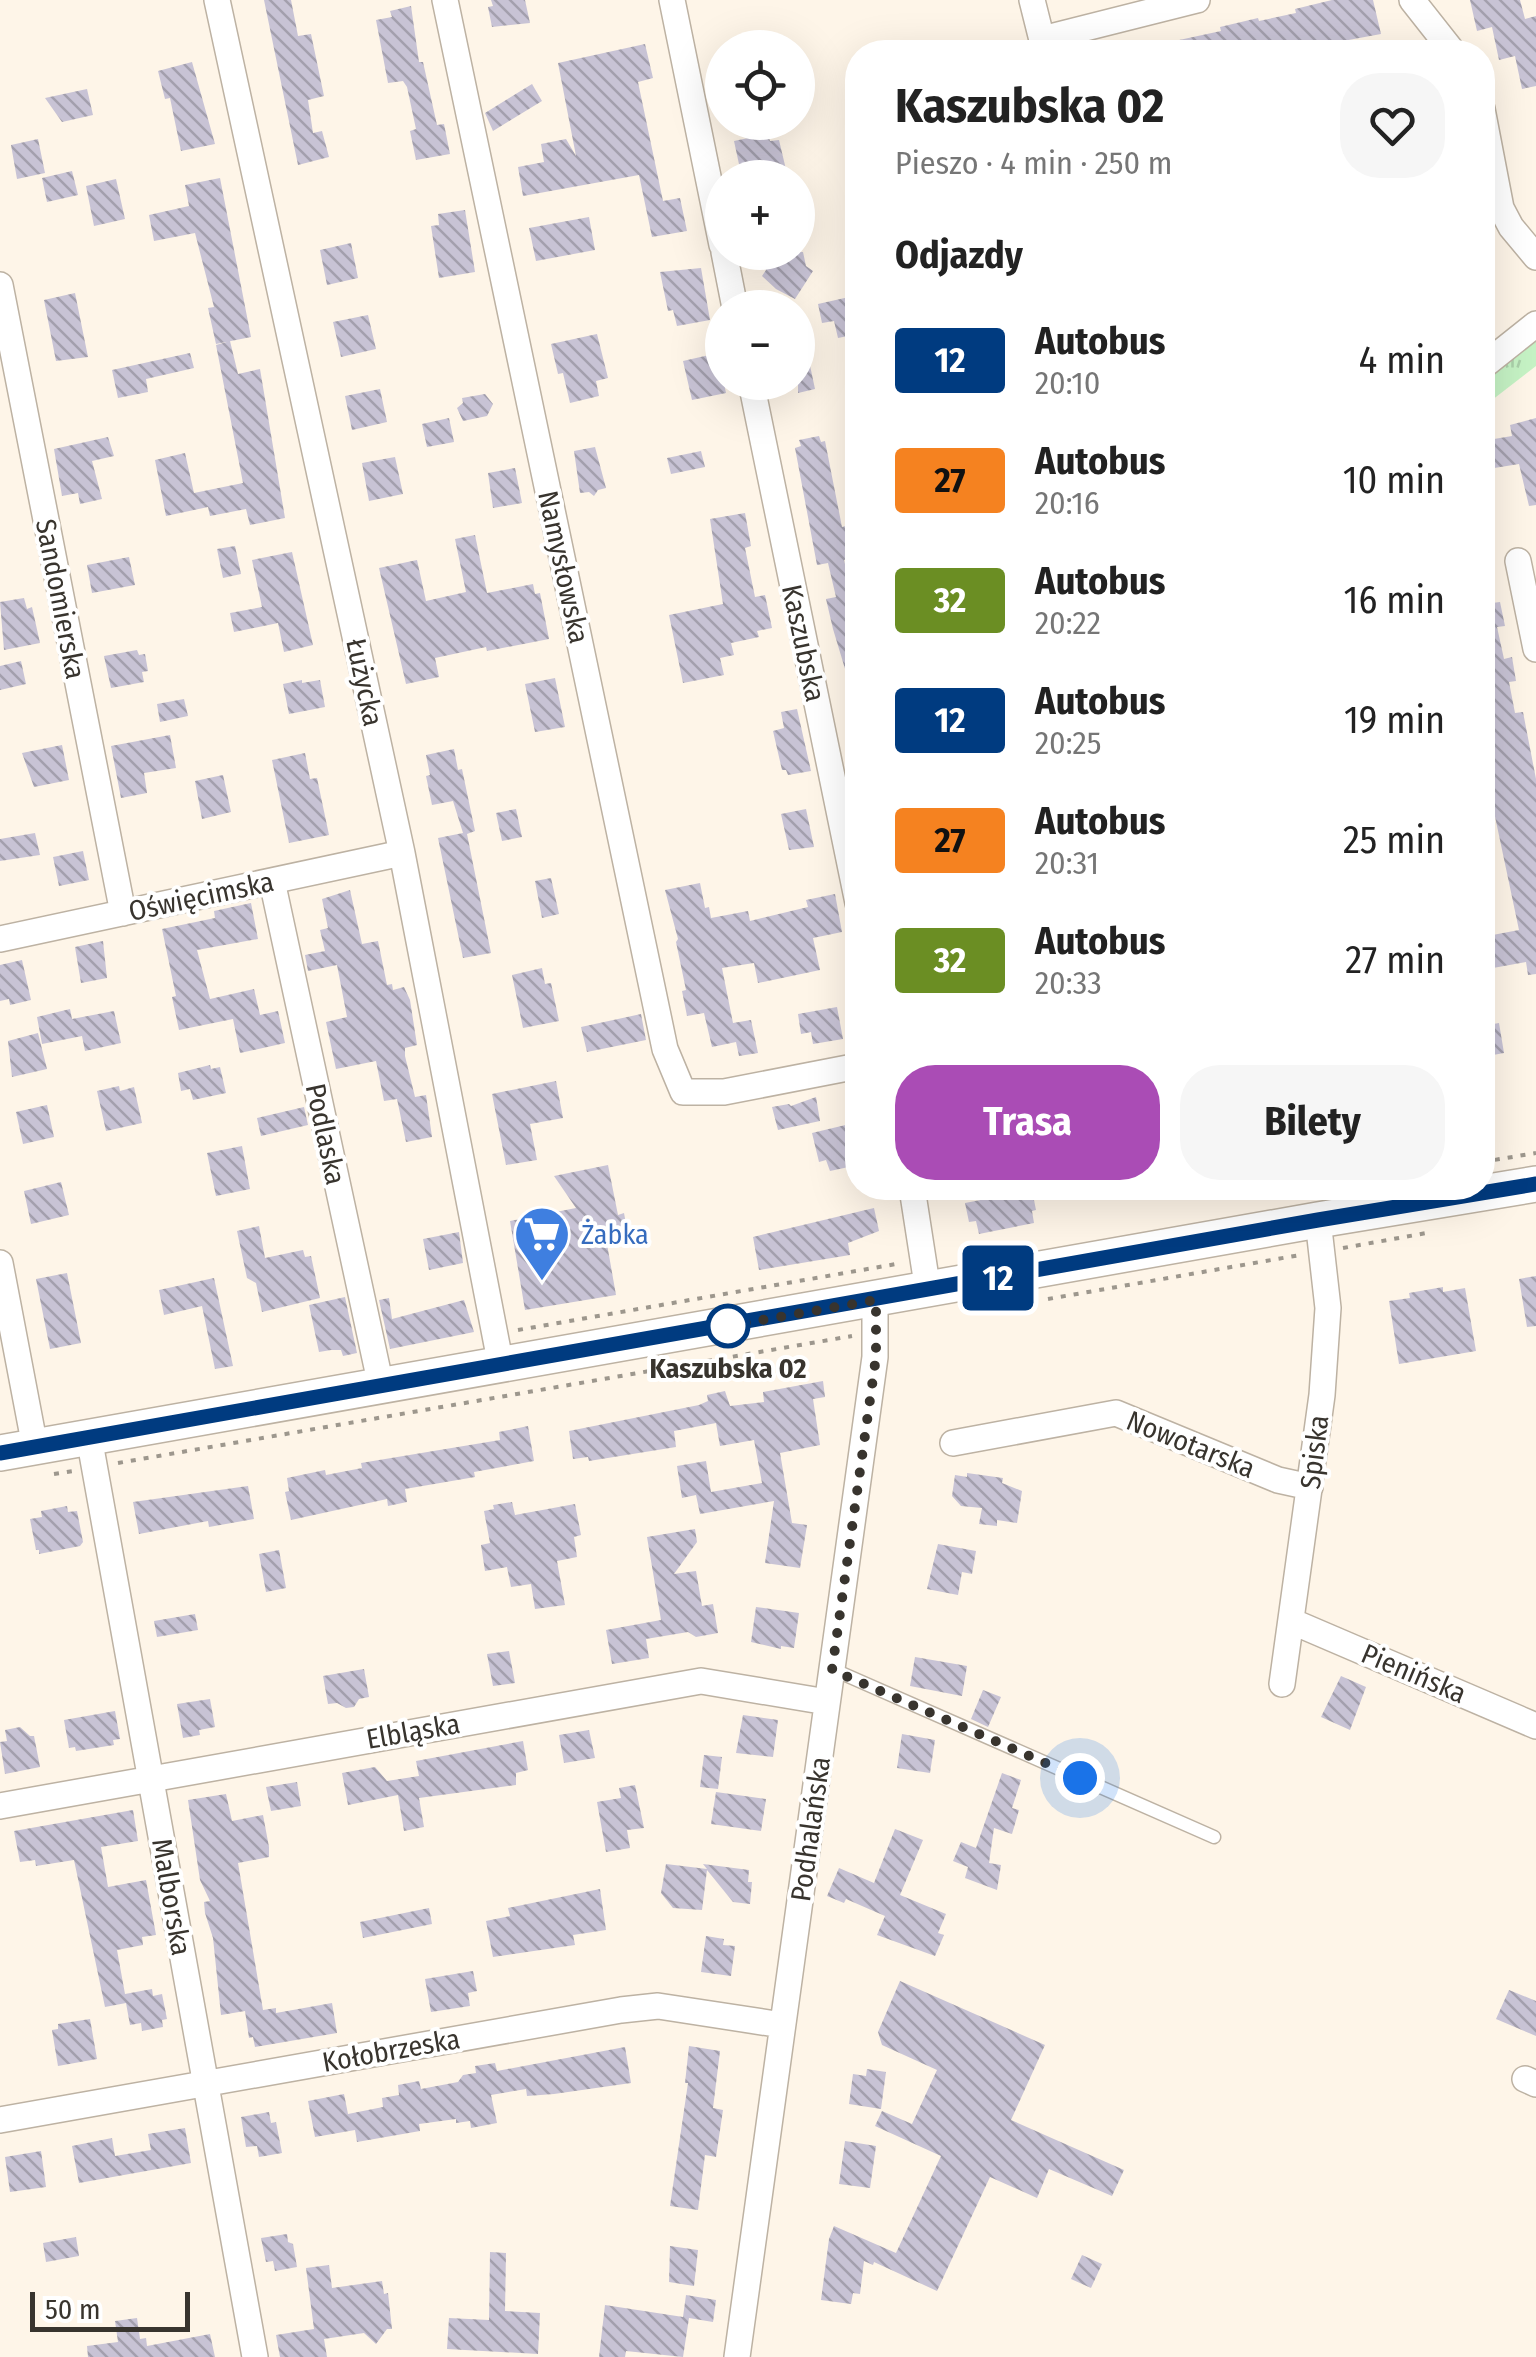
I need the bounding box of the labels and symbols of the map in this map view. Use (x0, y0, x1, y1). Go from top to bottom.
street label: Namysłowska (531, 488, 596, 646)
street label: Sandomierska (29, 516, 92, 682)
street label: Kaszubska (775, 582, 832, 705)
street label: Łużycka (339, 635, 390, 729)
street label: Oświęcimska (126, 865, 277, 928)
street label: Podlaska (299, 1080, 352, 1188)
supermarket icon: Żabka (512, 1204, 572, 1283)
place label: Żabka (581, 1218, 649, 1251)
line badge: 12 (953, 1246, 1043, 1310)
marker: Kaszubska 02 (707, 1305, 749, 1347)
place label: Kaszubska 02 (649, 1352, 807, 1385)
street label: Nowotarska (1122, 1404, 1260, 1485)
street label: Spiska (1294, 1413, 1335, 1491)
street label: Pienińska (1357, 1637, 1471, 1710)
street label: Elbląska (364, 1707, 462, 1756)
your location (1055, 1753, 1105, 1803)
street label: Podhalańska (784, 1755, 837, 1904)
street label: Malborska (145, 1836, 198, 1958)
street label: Kołobrzeska (320, 2022, 462, 2079)
scale bar (30, 2287, 190, 2332)

